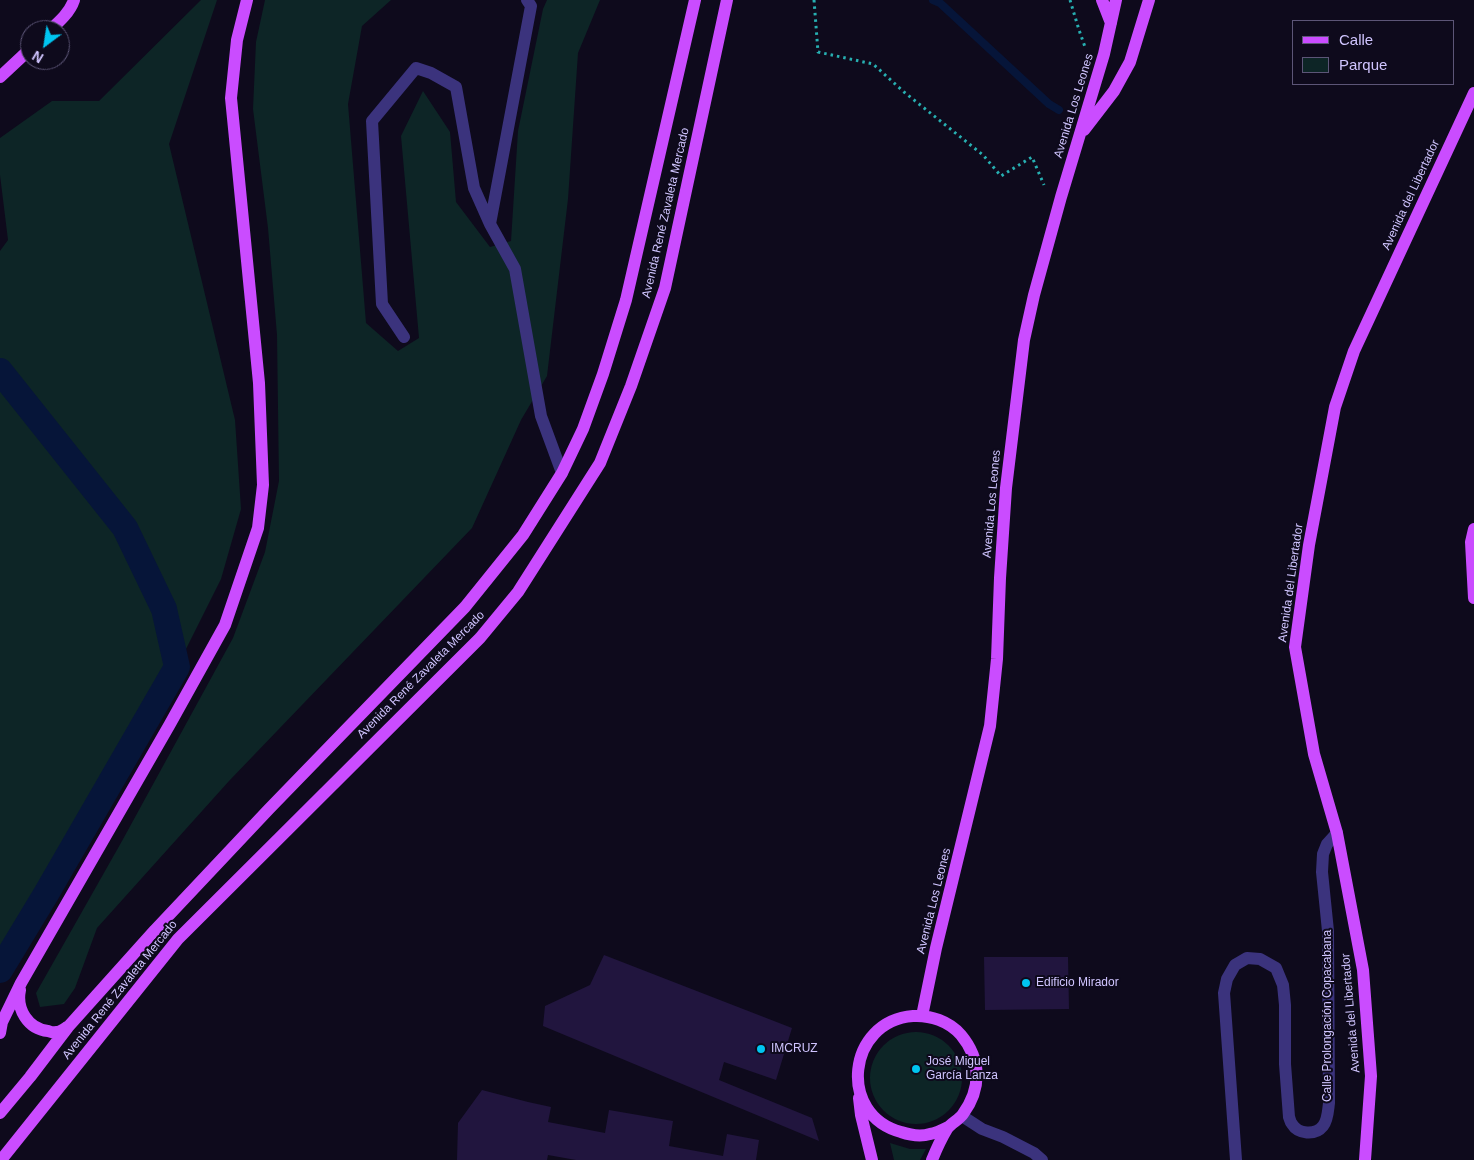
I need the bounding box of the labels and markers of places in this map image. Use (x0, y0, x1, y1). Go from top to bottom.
place label: Edificio Mirador (1036, 976, 1119, 990)
marker: Edificio Mirador (1020, 977, 1032, 989)
place label: IMCRUZ (771, 1042, 818, 1056)
marker: IMCRUZ (755, 1043, 767, 1055)
place label: José Miguel García Lanza (926, 1055, 998, 1083)
marker: José Miguel García Lanza (910, 1063, 922, 1075)

